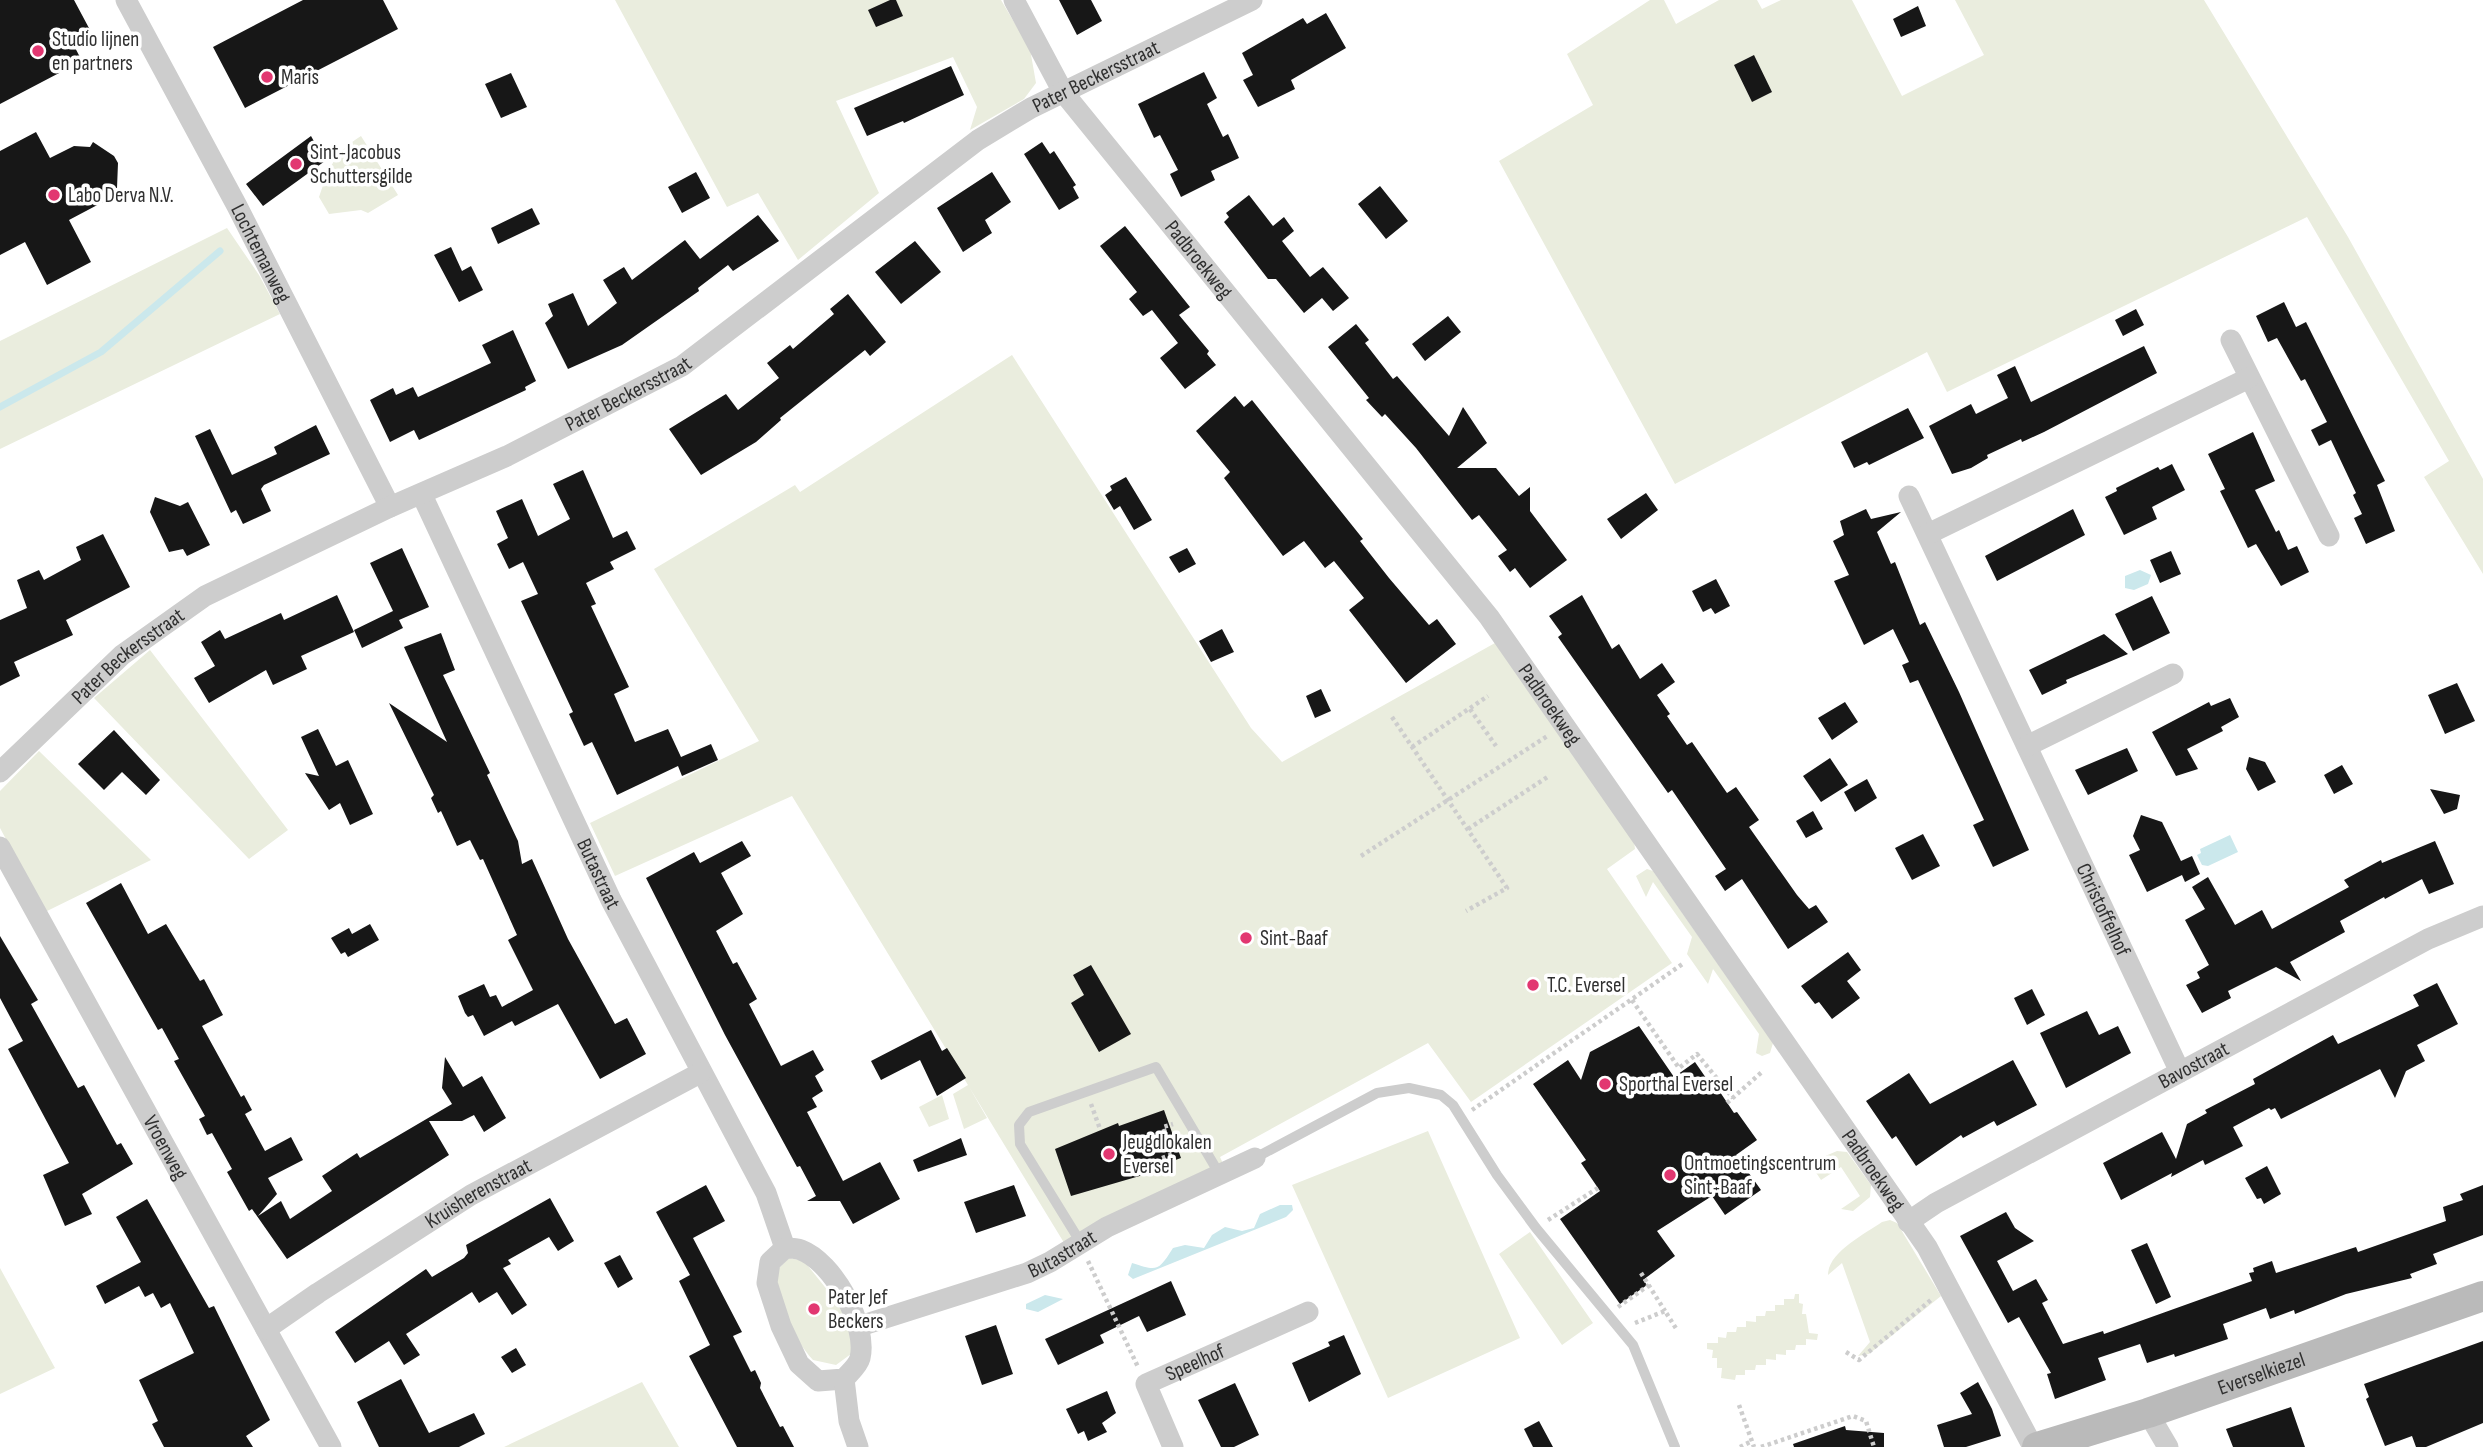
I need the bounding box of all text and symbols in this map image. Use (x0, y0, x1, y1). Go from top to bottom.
place label: Studio lijnen en partners (52, 27, 139, 76)
street label: Pater Beckersstraat (1028, 35, 1163, 118)
marker: Studio lijnen en partners (30, 43, 46, 59)
place label: Maris (281, 65, 319, 90)
marker: Maris (259, 69, 275, 85)
place label: Sint-Jacobus Schuttersgilde (310, 140, 413, 189)
marker: Sint-Jacobus Schuttersgilde (288, 156, 304, 172)
place label: Labo Derva N.V. (68, 183, 174, 208)
marker: Labo Derva N.V. (46, 187, 62, 203)
street label: Lochtemanweg (225, 200, 297, 307)
street label: Padbroekweg (1160, 215, 1238, 304)
street label: Pater Beckersstraat (561, 351, 696, 436)
street label: Pater Beckersstraat (66, 602, 189, 709)
street label: Padbroekweg (1513, 659, 1587, 750)
street label: Butastraat (572, 835, 626, 913)
street label: Christoffelhof (2071, 859, 2136, 961)
place label: Sint-Baaf (1260, 926, 1329, 951)
marker: Sint-Baaf (1238, 930, 1254, 946)
place label: T.C. Eversel (1547, 973, 1625, 998)
marker: T.C. Eversel (1525, 977, 1541, 993)
street label: Bavostraat (2154, 1036, 2233, 1094)
place label: Sporthal Eversel (1619, 1072, 1733, 1097)
marker: Sporthal Eversel (1597, 1076, 1613, 1092)
street label: Vroenweg (138, 1111, 193, 1184)
street label: Padbroekweg (1837, 1125, 1911, 1216)
place label: Jeugdlokalen Eversel (1122, 1130, 1212, 1179)
marker: Jeugdlokalen Eversel (1101, 1146, 1117, 1162)
place label: Ontmoetingscentrum Sint-Baaf (1684, 1151, 1836, 1200)
street label: Kruisherenstraat (420, 1153, 535, 1234)
marker: Ontmoetingscentrum Sint-Baaf (1662, 1167, 1678, 1183)
street label: Butastraat (1024, 1224, 1101, 1283)
place label: Pater Jef Beckers (828, 1285, 888, 1334)
marker: Pater Jef Beckers (806, 1301, 822, 1317)
street label: Speelhof (1161, 1338, 1229, 1386)
street label: Everselkiezel (2214, 1347, 2308, 1400)

